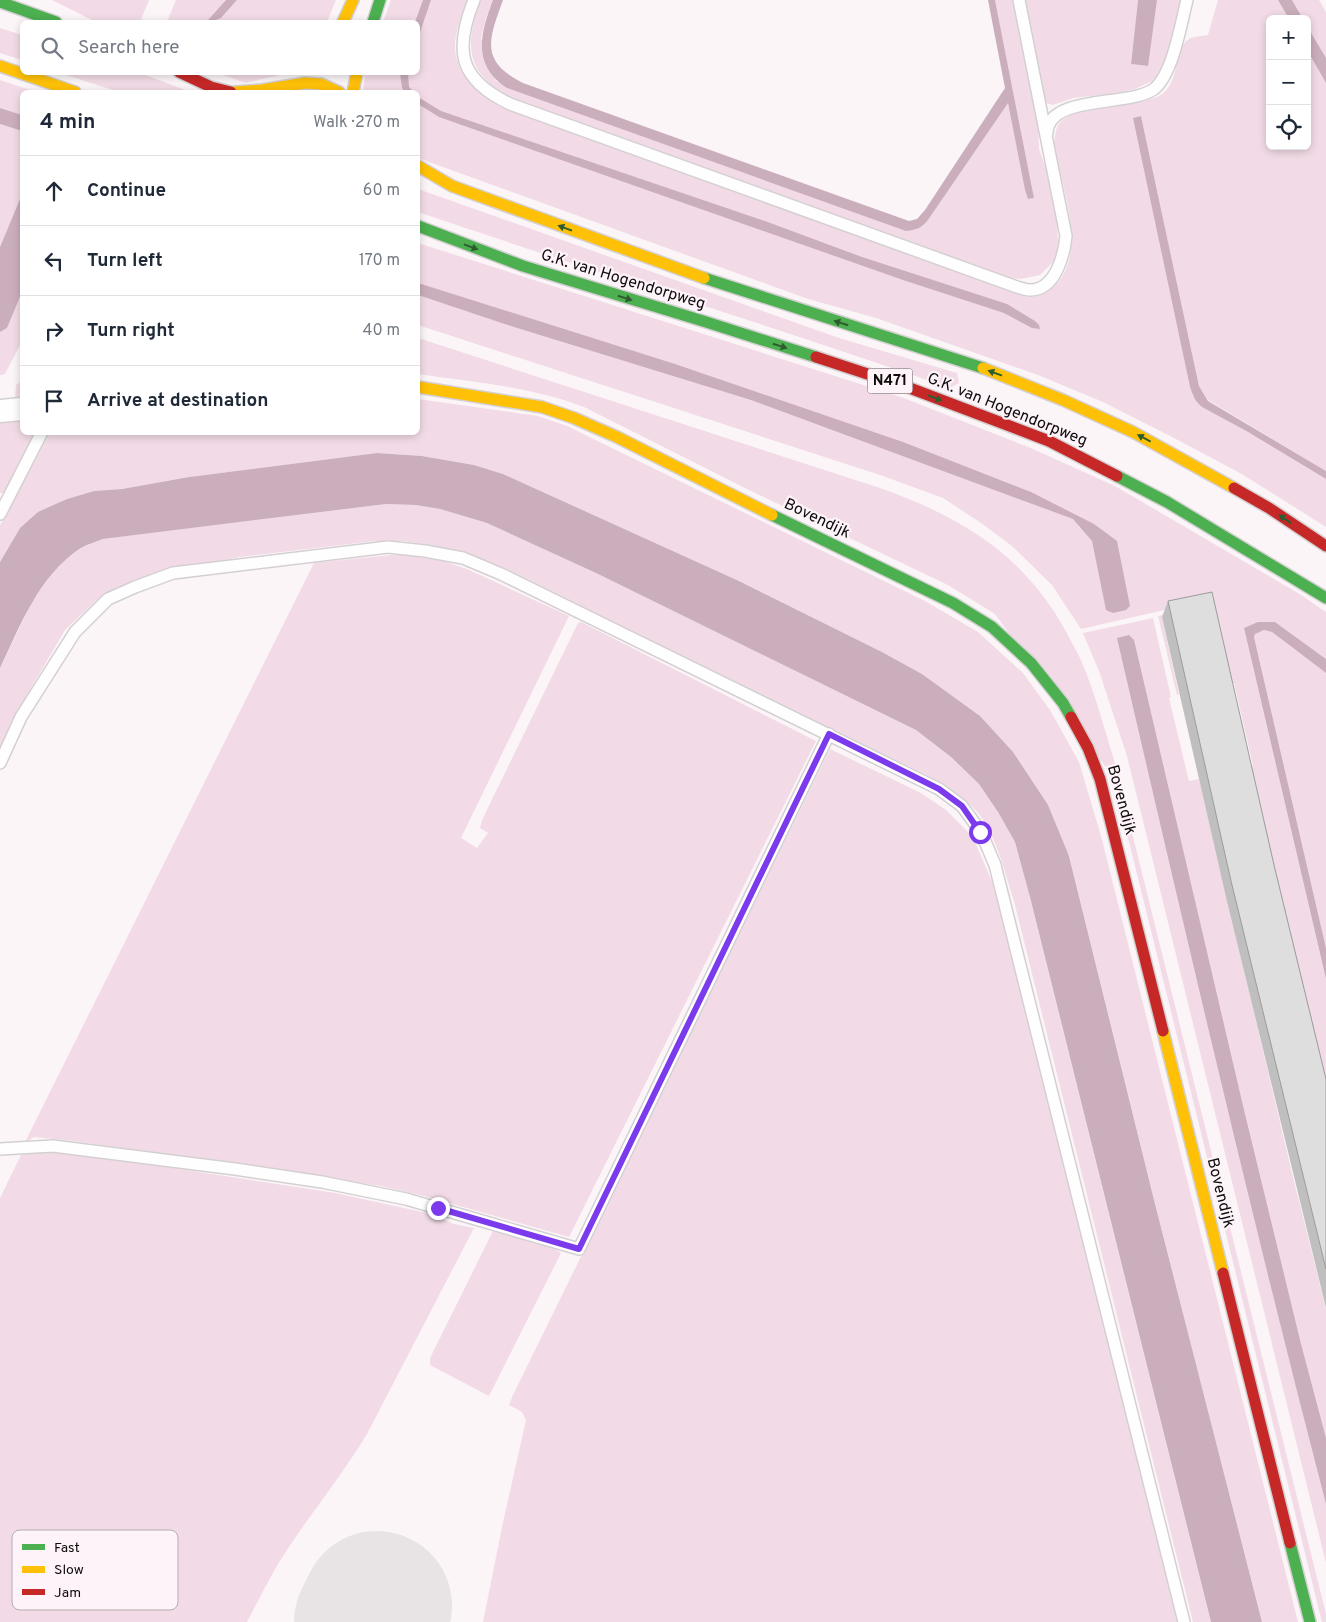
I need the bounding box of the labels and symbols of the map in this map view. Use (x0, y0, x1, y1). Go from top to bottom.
one-way arrow (558, 224, 573, 231)
one-way arrow (464, 243, 479, 251)
street label: G.K. van Hogendorpweg (538, 245, 708, 315)
one-way arrow (618, 294, 633, 302)
one-way arrow (833, 318, 848, 326)
one-way arrow (773, 343, 788, 351)
road number: N471 (868, 368, 912, 394)
street label: G.K. van Hogendorpweg (924, 369, 1090, 451)
one-way arrow (988, 369, 1003, 376)
one-way arrow (927, 394, 942, 402)
one-way arrow (1137, 434, 1152, 442)
street label: Bovendijk (780, 494, 854, 544)
one-way arrow (1279, 514, 1292, 524)
street label: Bovendijk (1102, 763, 1140, 837)
route start (969, 821, 992, 844)
street label: Bovendijk (1202, 1156, 1238, 1230)
route end (427, 1197, 450, 1220)
legend (12, 1530, 178, 1610)
text: Fast (54, 1540, 80, 1557)
text: Slow (54, 1562, 84, 1579)
text: Jam (54, 1585, 81, 1602)

